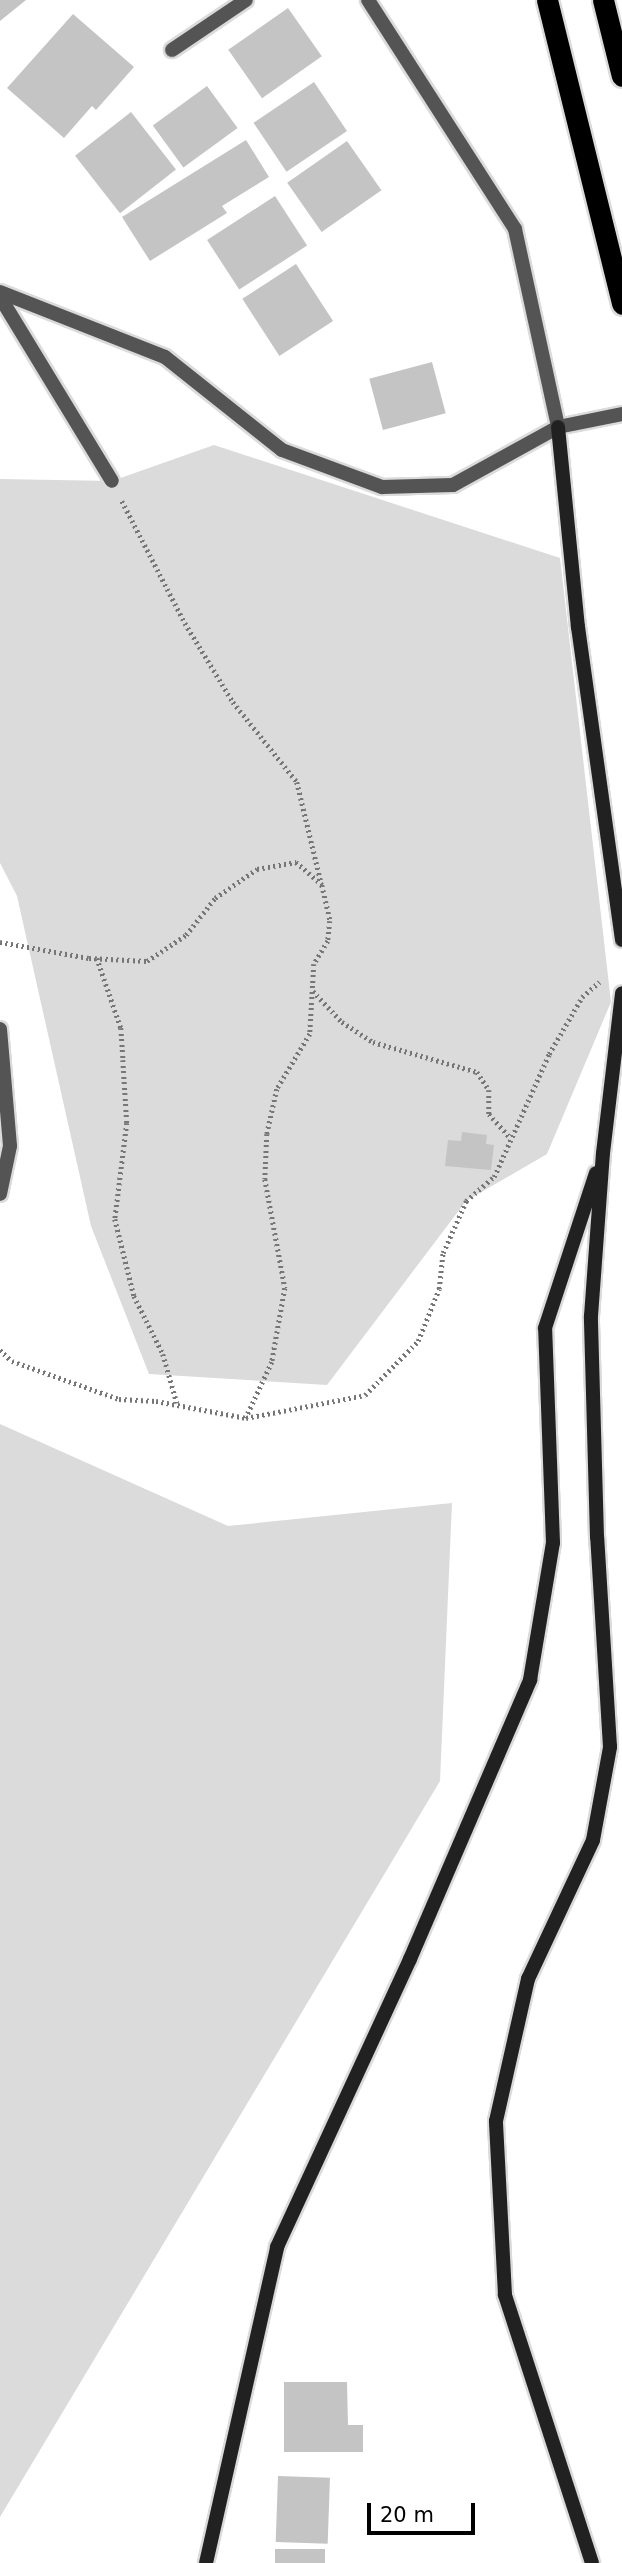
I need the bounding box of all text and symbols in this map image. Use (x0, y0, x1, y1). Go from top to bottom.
scale bar (370, 2490, 478, 2534)
text: 20 m (380, 2503, 434, 2527)

